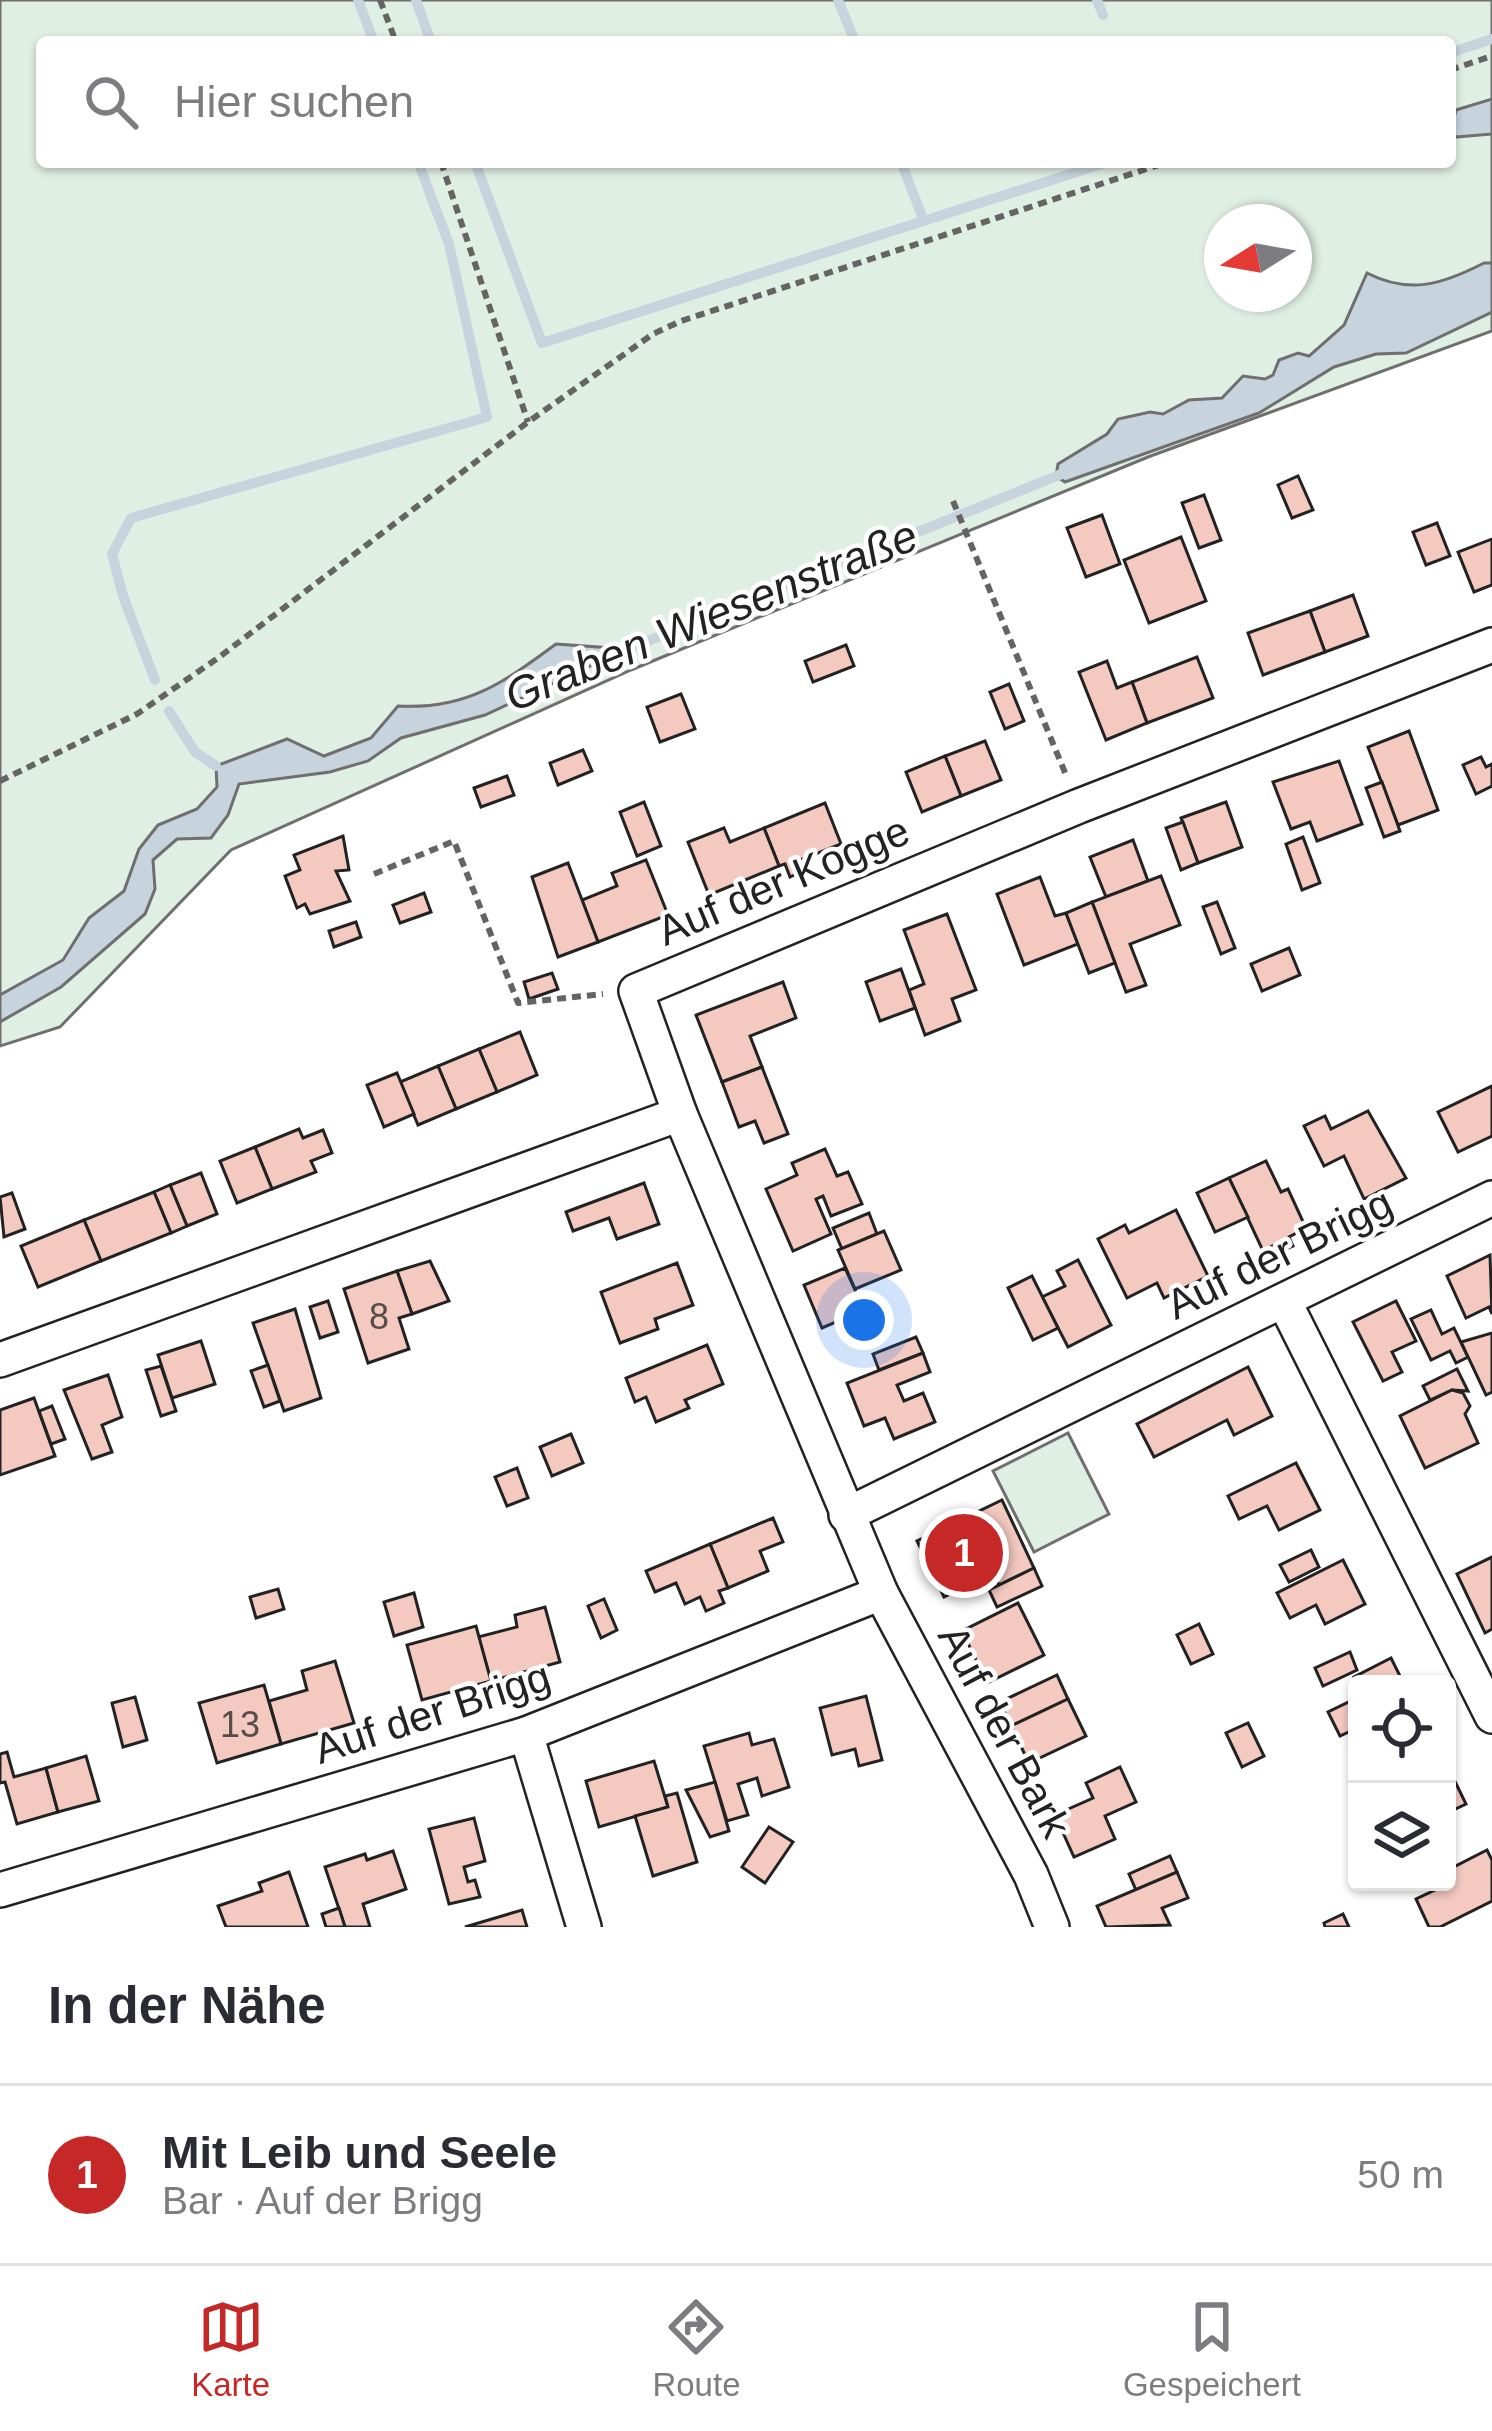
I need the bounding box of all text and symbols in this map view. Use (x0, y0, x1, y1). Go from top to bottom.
search box (36, 36, 1456, 168)
icon: search (78, 69, 144, 135)
text: Hier suchen (174, 76, 414, 127)
north arrow (1204, 204, 1312, 312)
water label: Graben Wiesenstraße (498, 509, 925, 721)
street label: Auf der Kogge (650, 806, 916, 955)
street label: Auf der Brigg (1159, 1179, 1400, 1328)
your location (834, 1290, 894, 1350)
house number: 8 (369, 1296, 389, 1337)
pin: 1 (925, 1508, 1003, 1598)
street label: Auf der Bark (929, 1617, 1081, 1846)
street label: Auf der Brigg (308, 1652, 556, 1773)
map controls (1348, 1675, 1456, 1891)
button: locate (1348, 1675, 1456, 1783)
house number: 13 (220, 1704, 260, 1745)
button: layers (1348, 1783, 1456, 1891)
text: In der Nähe (48, 1977, 326, 2034)
text: Mit Leib und Seele (162, 2127, 557, 2178)
text: 1 (76, 2153, 98, 2196)
text: 50 m (1357, 2153, 1444, 2196)
text: Bar · Auf der Brigg (162, 2179, 483, 2222)
tab: Karte (191, 2294, 270, 2404)
tab: Route (652, 2294, 741, 2404)
tab: Gespeichert (1123, 2294, 1301, 2404)

